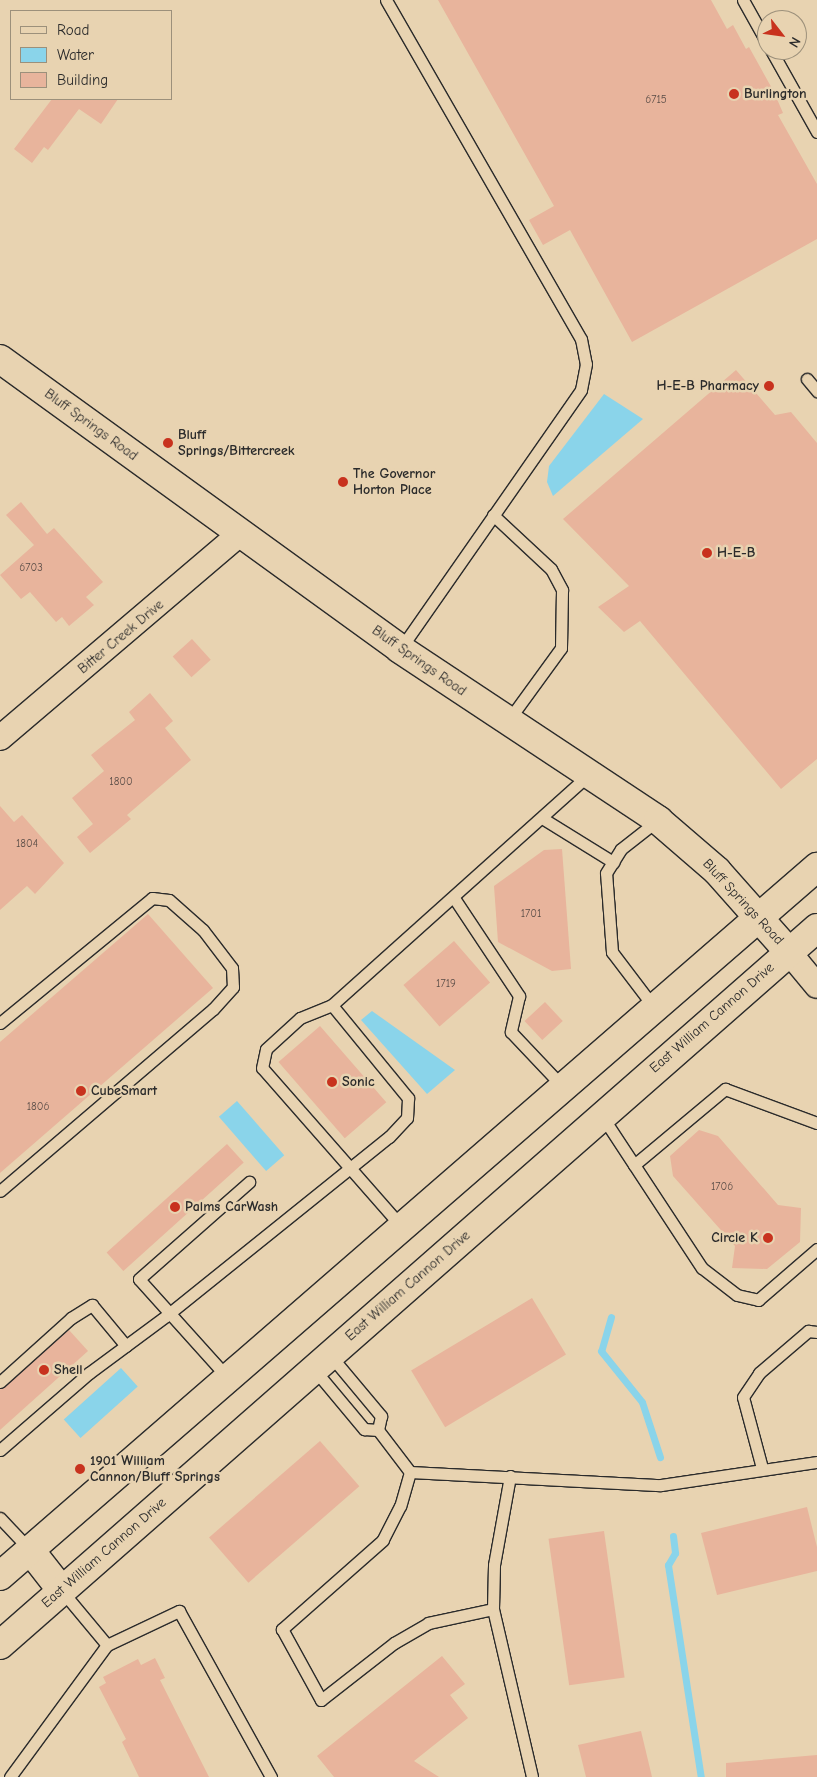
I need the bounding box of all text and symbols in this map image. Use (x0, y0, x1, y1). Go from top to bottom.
legend (10, 10, 172, 100)
north arrow (757, 10, 807, 60)
text: Road (57, 21, 89, 39)
text: N (785, 34, 804, 50)
text: Water (57, 46, 94, 64)
text: Building (57, 71, 108, 89)
place label: Burlington (744, 86, 807, 102)
marker: Burlington (728, 88, 740, 100)
house number: 6715 (645, 93, 667, 107)
place label: H-E-B Pharmacy (657, 378, 759, 394)
marker: H-E-B Pharmacy (763, 380, 775, 392)
street label: Bluff Springs Road (41, 386, 141, 464)
place label: Bluff Springs/Bittercreek (178, 427, 295, 460)
marker: Bluff Springs/Bittercreek (162, 437, 174, 449)
place label: The Governor Horton Place (353, 466, 435, 498)
marker: The Governor Horton Place (337, 476, 349, 488)
place label: H-E-B (717, 545, 755, 561)
marker: H-E-B (701, 547, 713, 559)
house number: 6703 (19, 561, 43, 575)
street label: Bitter Creek Drive (75, 596, 167, 678)
street label: Bluff Springs Road (369, 622, 469, 700)
house number: 1800 (109, 775, 133, 789)
house number: 1804 (16, 837, 38, 851)
street label: Bluff Springs Road (699, 856, 787, 948)
house number: 1701 (521, 907, 541, 921)
street label: East William Cannon Drive (646, 959, 778, 1077)
house number: 1719 (436, 977, 456, 991)
place label: Sonic (342, 1074, 374, 1090)
marker: Sonic (326, 1076, 338, 1088)
place label: CubeSmart (91, 1083, 157, 1099)
marker: CubeSmart (75, 1085, 87, 1097)
house number: 1806 (27, 1100, 49, 1114)
house number: 1706 (711, 1180, 733, 1194)
place label: Palms CarWash (185, 1199, 278, 1215)
marker: Palms CarWash (169, 1201, 181, 1213)
street label: East William Cannon Drive (342, 1227, 474, 1345)
place label: Circle K (711, 1230, 758, 1246)
marker: Circle K (762, 1232, 774, 1244)
place label: Shell (54, 1362, 83, 1378)
marker: Shell (38, 1364, 50, 1376)
place label: 1901 William Cannon/Bluff Springs (90, 1453, 220, 1485)
marker: 1901 William Cannon/Bluff Springs (74, 1463, 86, 1475)
street label: East William Cannon Drive (38, 1494, 170, 1612)

